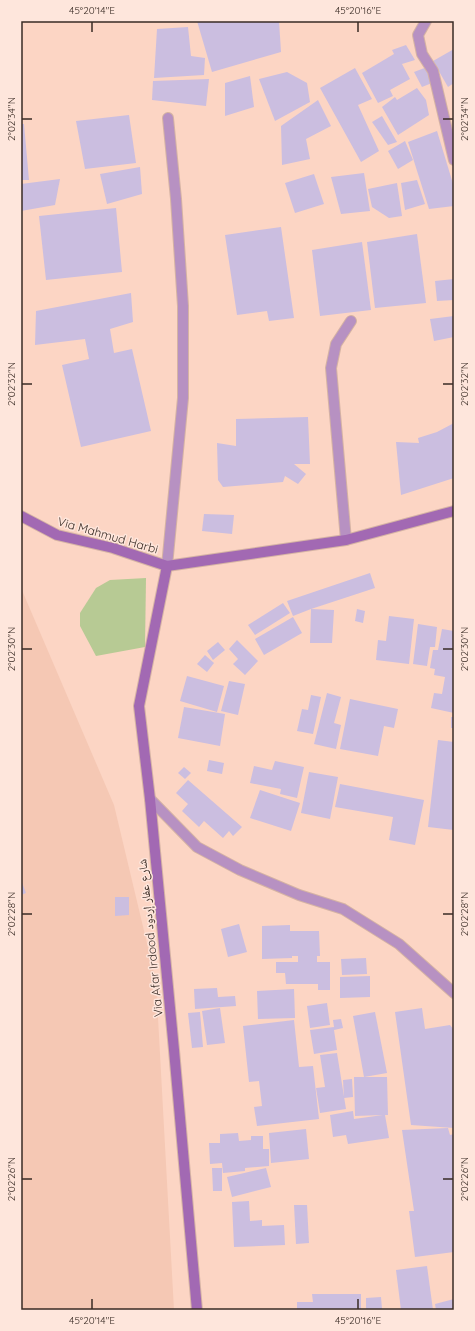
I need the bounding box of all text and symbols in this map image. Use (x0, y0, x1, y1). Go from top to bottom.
text: 45°20'14"E (69, 4, 115, 17)
text: 45°20'16"E (335, 4, 381, 17)
text: 2°02'34"N (5, 97, 18, 141)
text: 2°02'34"N (458, 97, 471, 141)
text: 2°02'32"N (5, 362, 18, 406)
text: 2°02'32"N (458, 362, 471, 406)
street label: Via Mahmud Harbi (56, 513, 160, 557)
text: 2°02'30"N (5, 627, 18, 671)
text: 2°02'30"N (458, 627, 471, 671)
street label: Via Afar Irdood شارع عفار إردود (134, 858, 167, 1018)
text: 2°02'28"N (5, 892, 18, 936)
text: 2°02'28"N (458, 892, 471, 936)
text: 2°02'26"N (5, 1157, 18, 1201)
text: 2°02'26"N (458, 1157, 471, 1201)
text: 45°20'14"E (69, 1314, 115, 1327)
text: 45°20'16"E (335, 1314, 381, 1327)

